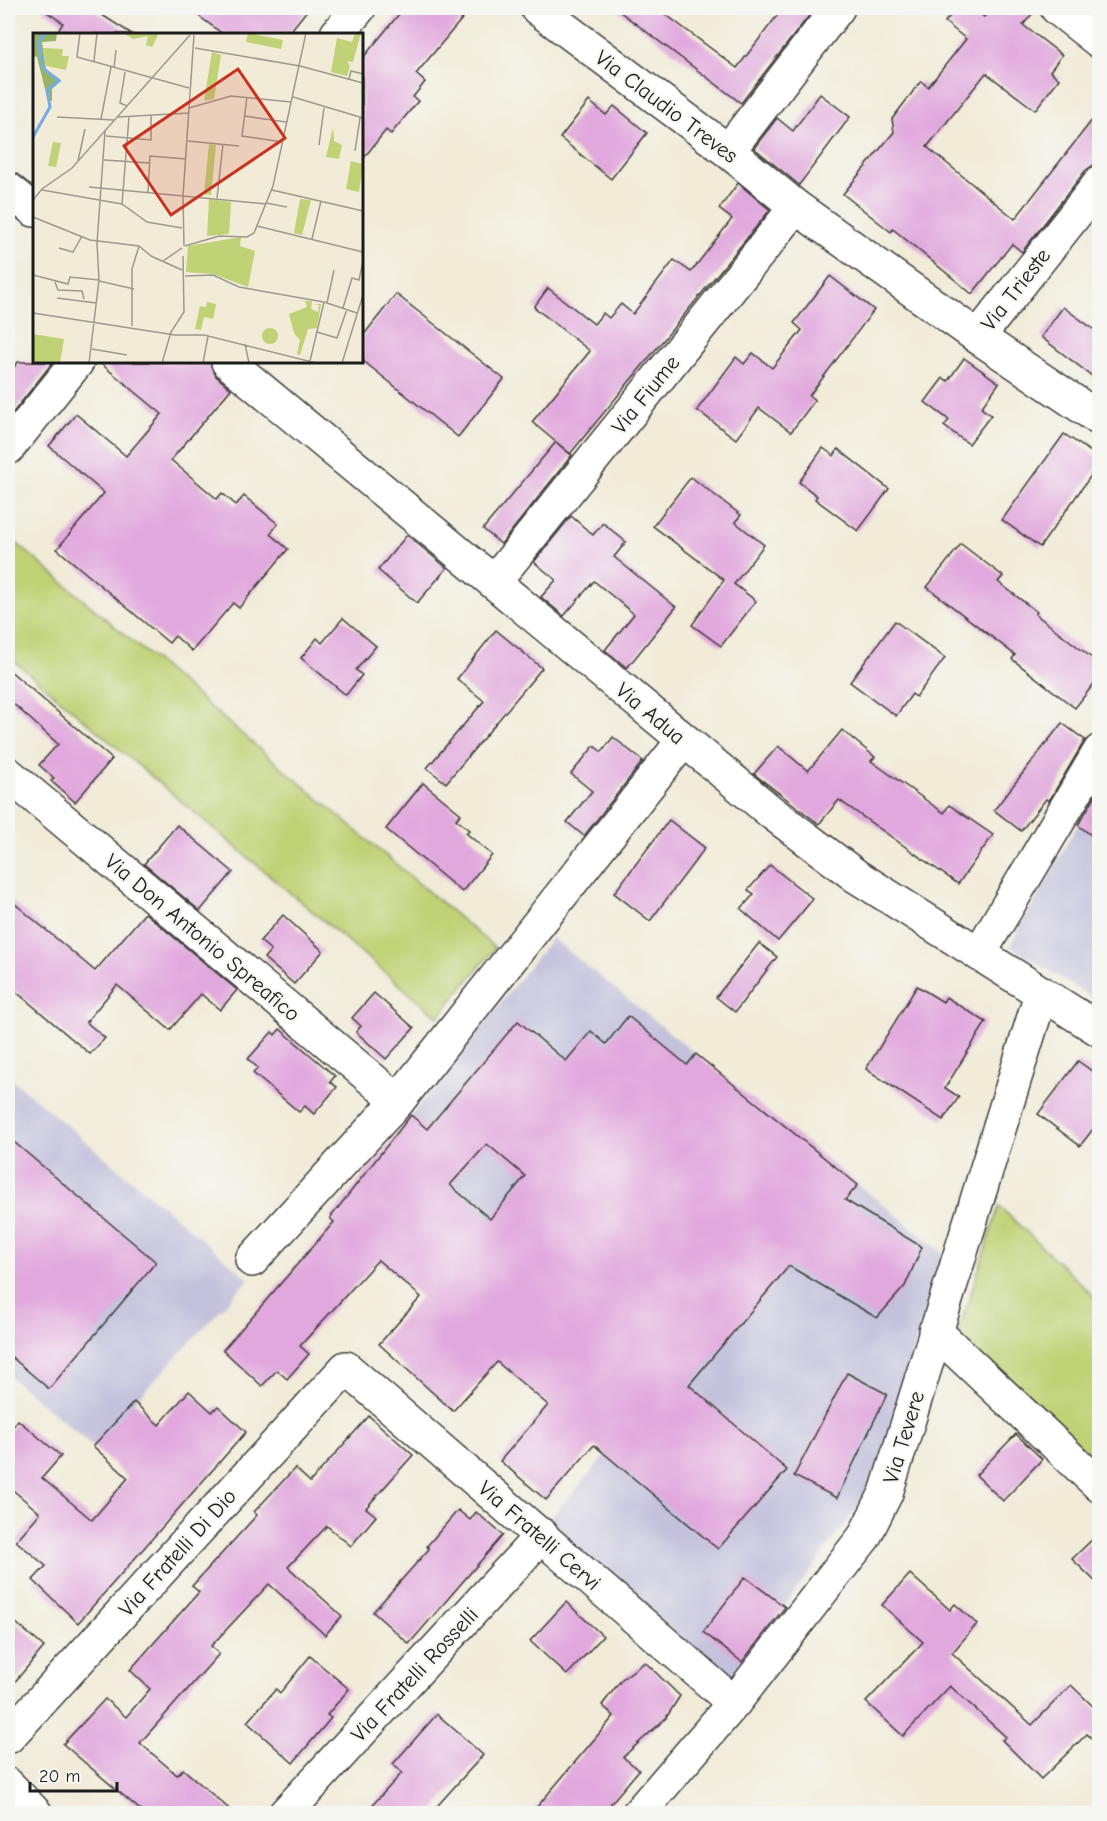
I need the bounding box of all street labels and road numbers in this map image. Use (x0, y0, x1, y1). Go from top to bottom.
street label: Via Claudio Treves (590, 45, 743, 169)
street label: Via Trieste (976, 243, 1056, 336)
street label: Via Fiume (606, 350, 685, 439)
street label: Via Adua (610, 677, 690, 750)
street label: Via Don Antonio Spreafico (99, 848, 305, 1027)
street label: Via Tevere (878, 1388, 930, 1487)
street label: Via Fratelli Cervi (473, 1475, 606, 1596)
street label: Via Fratelli Di Dio (113, 1483, 242, 1622)
street label: Via Fratelli Rosselli (346, 1602, 484, 1747)

